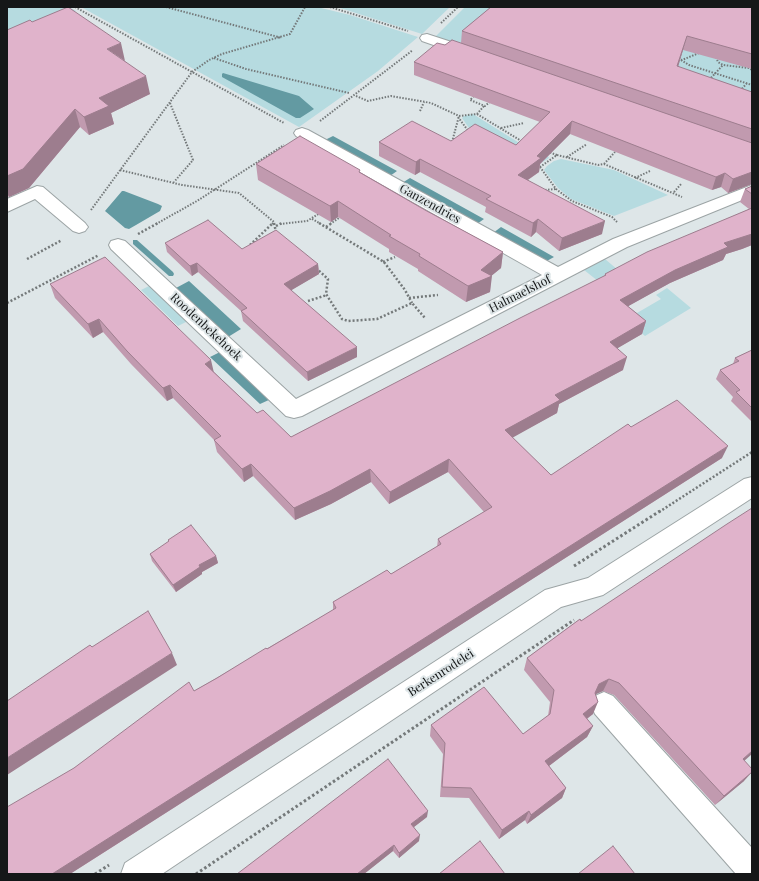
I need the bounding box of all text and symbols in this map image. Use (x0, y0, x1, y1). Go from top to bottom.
street label: Ganzendries (397, 181, 463, 227)
street label: Halmaelshof (487, 272, 553, 316)
street label: Roodenbekehoek (167, 290, 245, 364)
street label: Berkenrodelei (405, 646, 477, 700)

